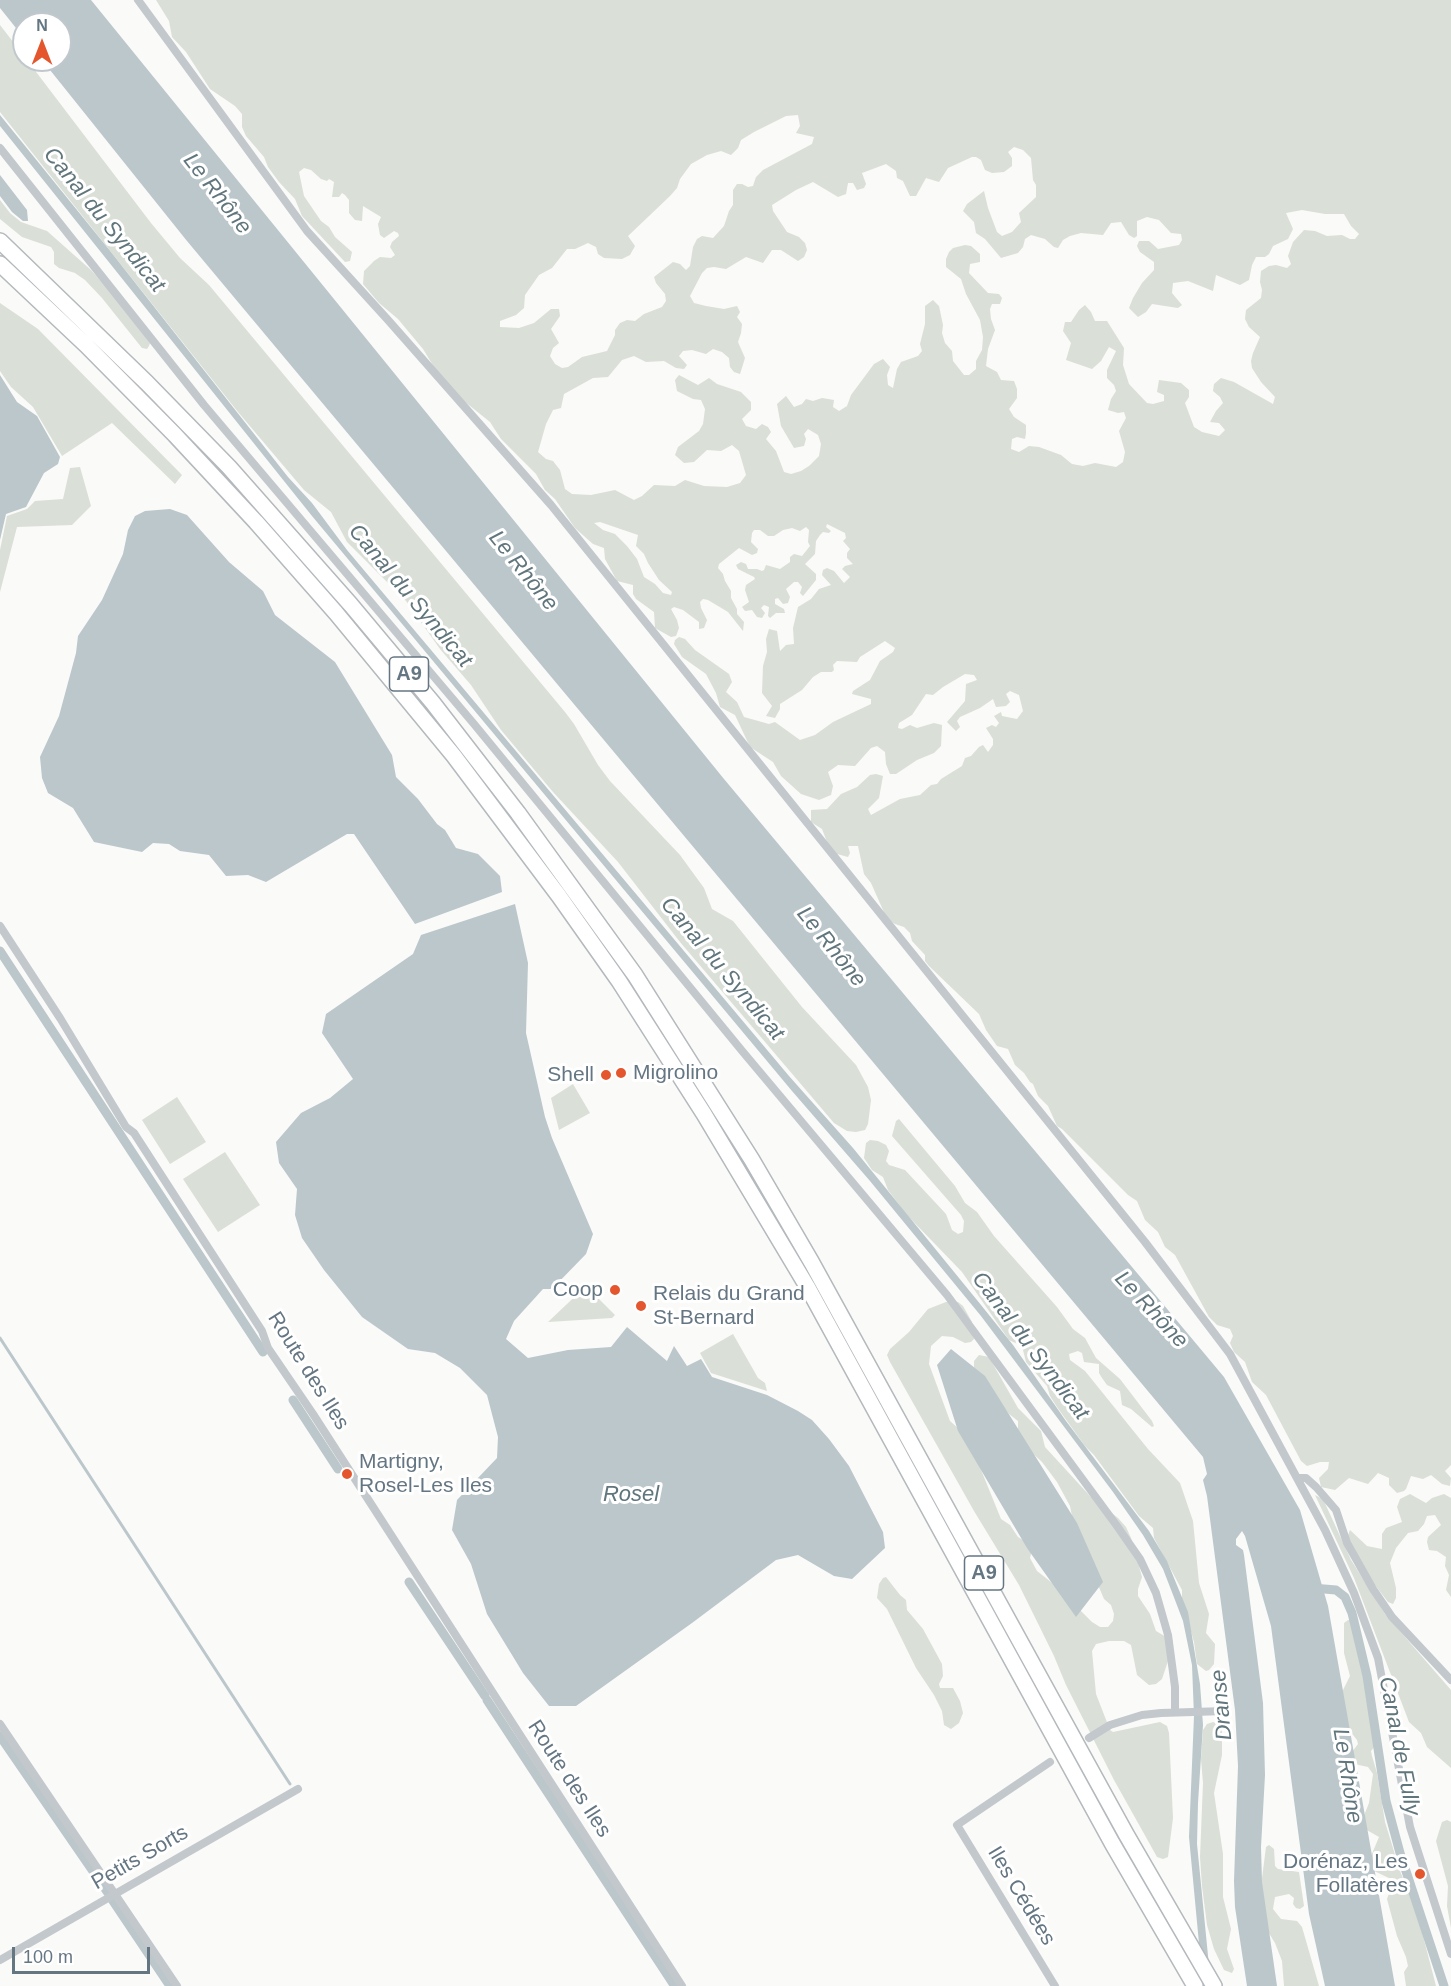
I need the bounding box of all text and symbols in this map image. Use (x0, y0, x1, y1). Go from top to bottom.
north arrow (12, 12, 72, 72)
text: N (36, 17, 48, 34)
water label: Canal du Syndicat (38, 142, 170, 298)
water label: Le Rhône (177, 148, 257, 240)
water label: Canal du Syndicat (343, 519, 477, 673)
water label: Le Rhône (483, 526, 563, 616)
road number: A9 (390, 657, 428, 691)
water label: Canal du Syndicat (655, 892, 789, 1046)
water label: Le Rhône (791, 902, 871, 992)
place label: Migrolino (633, 1060, 718, 1086)
place label: Shell (547, 1062, 594, 1088)
marker: Migrolino (614, 1066, 628, 1080)
marker: Shell (599, 1068, 613, 1082)
water label: Le Rhône (1109, 1266, 1193, 1354)
water label: Canal du Syndicat (966, 1267, 1094, 1425)
place label: Coop (553, 1277, 603, 1303)
place label: Relais du Grand St-Bernard (653, 1281, 805, 1331)
marker: Coop (608, 1283, 622, 1297)
marker: Relais du Grand St-Bernard (634, 1299, 648, 1313)
street label: Route des Iles (262, 1307, 354, 1435)
place label: Martigny, Rosel-Les Iles (359, 1449, 492, 1499)
marker: Martigny, Rosel-Les Iles (340, 1467, 354, 1481)
water label: Rosel (603, 1482, 659, 1508)
road number: A9 (964, 1556, 1004, 1590)
water label: Dranse (1206, 1669, 1238, 1741)
water label: Canal de Fully (1373, 1674, 1425, 1818)
street label: Route des Iles (522, 1716, 616, 1842)
water label: Le Rhône (1326, 1727, 1368, 1825)
street label: Petits Sorts (87, 1820, 193, 1896)
street label: Iles Cédées (982, 1842, 1060, 1950)
place label: Dorénaz, Les Follatères (1283, 1849, 1408, 1899)
marker: Dorénaz, Les Follatères (1413, 1867, 1427, 1881)
scale bar (15, 1935, 153, 1973)
text: 100 m (23, 1947, 73, 1967)

